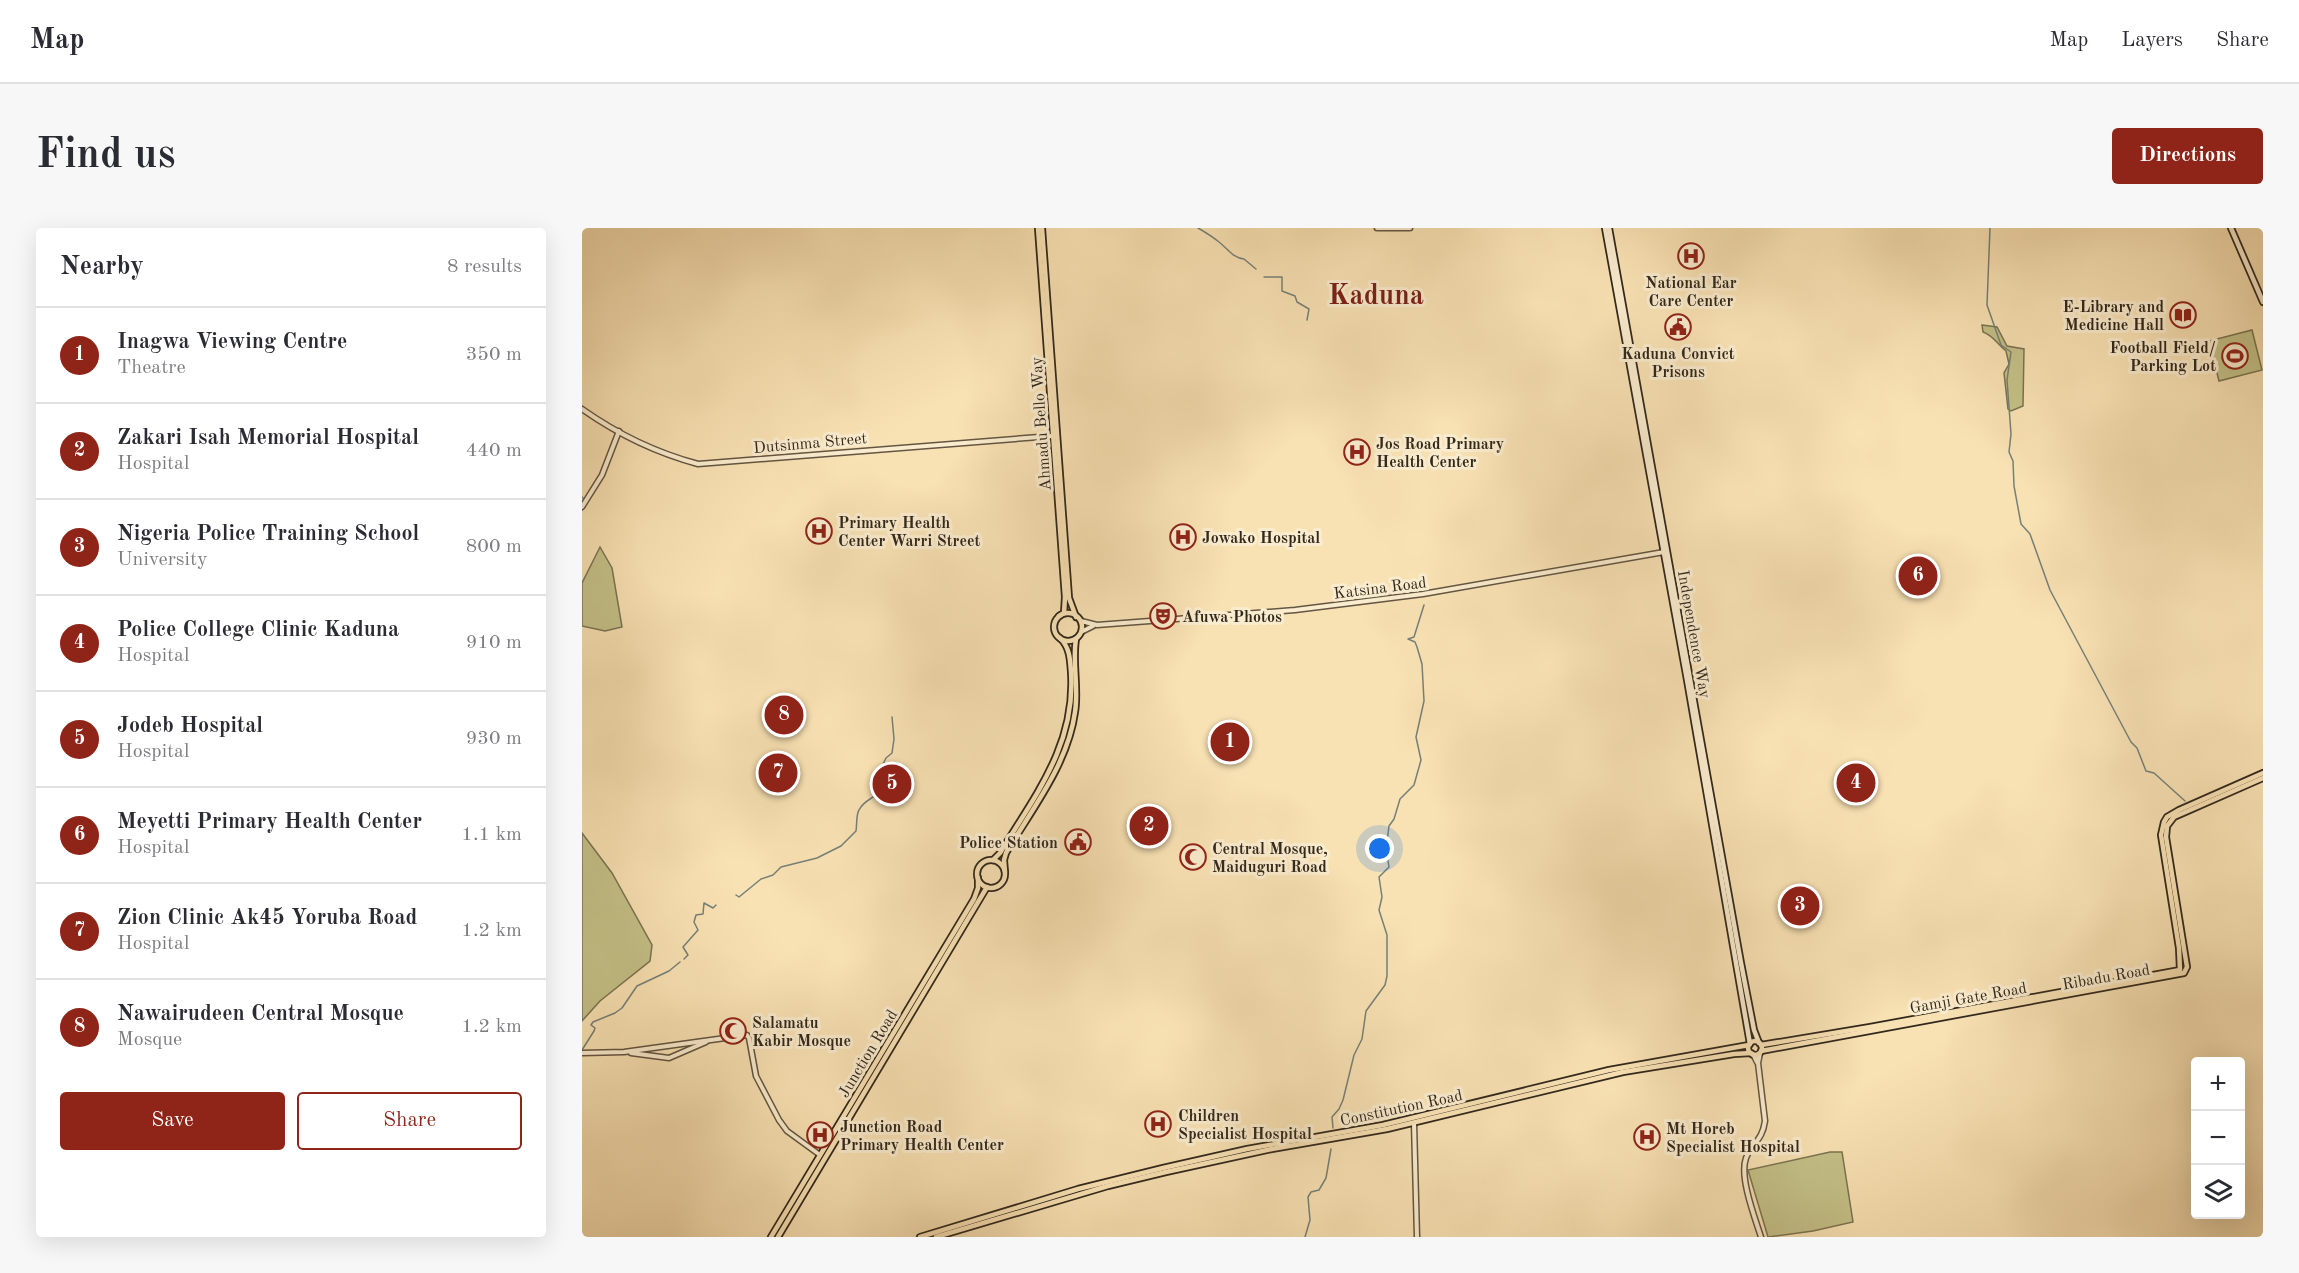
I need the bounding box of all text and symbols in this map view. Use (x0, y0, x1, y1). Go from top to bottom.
text: Map (30, 27, 84, 55)
text: Map (2049, 30, 2088, 51)
text: Layers (2121, 30, 2183, 51)
text: Share (2216, 30, 2269, 51)
button: Directions (2112, 128, 2263, 184)
text: Find us (36, 135, 175, 177)
hospital icon: National Ear Care Center (1676, 241, 1706, 271)
text: Nearby (60, 254, 144, 280)
text: 8 results (447, 257, 522, 277)
place label: National Ear Care Center (1645, 276, 1737, 310)
district label: Kaduna (1328, 283, 1424, 311)
place label: E-Library and Medicine Hall (2063, 300, 2164, 334)
library icon: E-Library and Medicine Hall (2168, 300, 2198, 330)
public building icon: Kaduna Convict Prisons (1663, 312, 1693, 342)
text: Inagwa Viewing Centre (117, 331, 347, 353)
place label: Football Field/ Parking Lot (2109, 341, 2216, 375)
sports icon: Football Field/ Parking Lot (2220, 341, 2250, 371)
text: 1 (74, 345, 85, 365)
text: 350 m (466, 345, 522, 365)
place label: Kaduna Convict Prisons (1621, 347, 1735, 381)
street label: Ahmadu Bello Way (1029, 356, 1055, 491)
text: Theatre (117, 358, 186, 378)
text: Zakari Isah Memorial Hospital (117, 427, 419, 449)
street label: Dutsinma Street (753, 431, 868, 457)
hospital icon: Jos Road Primary Health Center (1342, 437, 1372, 467)
place label: Jos Road Primary Health Center (1376, 437, 1504, 471)
text: 2 (74, 441, 85, 461)
text: 440 m (466, 441, 522, 461)
text: Hospital (117, 454, 189, 474)
hospital icon: Primary Health Center Warri Street (804, 516, 834, 546)
place label: Primary Health Center Warri Street (838, 516, 981, 550)
hospital icon: Jowako Hospital (1168, 522, 1198, 552)
text: Nigeria Police Training School (117, 523, 419, 545)
place label: Jowako Hospital (1202, 531, 1320, 547)
text: 3 (74, 537, 85, 557)
text: 800 m (466, 537, 522, 557)
text: University (117, 550, 208, 570)
pin: 6 (1898, 554, 1938, 598)
street label: Independence Way (1674, 569, 1712, 700)
street label: Katsina Road (1333, 575, 1428, 603)
theatre icon: Afuwa Photos (1148, 601, 1178, 631)
place label: Afuwa Photos (1182, 610, 1282, 626)
text: Police College Clinic Kaduna (117, 619, 399, 641)
text: 4 (74, 633, 85, 653)
text: 910 m (466, 633, 522, 653)
text: Hospital (117, 646, 189, 666)
pin: 8 (764, 692, 804, 738)
text: Jodeb Hospital (117, 715, 263, 737)
pin: 1 (1210, 720, 1250, 764)
text: 5 (74, 729, 85, 749)
text: 930 m (466, 729, 522, 749)
text: Hospital (117, 742, 189, 762)
pin: 7 (758, 750, 798, 796)
pin: 4 (1836, 760, 1876, 806)
pin: 5 (872, 762, 912, 806)
pin: 2 (1130, 804, 1168, 848)
text: Meyetti Primary Health Center (117, 811, 422, 833)
text: 6 (74, 825, 85, 845)
text: 1.1 km (461, 825, 522, 845)
public building icon: Police Station (1063, 827, 1093, 857)
your location (1365, 834, 1394, 863)
place label: Police Station (959, 836, 1058, 852)
text: Hospital (117, 838, 189, 858)
mosque icon: Central Mosque, Maiduguri Road (1178, 842, 1208, 872)
place label: Central Mosque, Maiduguri Road (1212, 842, 1328, 876)
pin: 3 (1780, 884, 1820, 928)
text: Zion Clinic Ak45 Yoruba Road (117, 907, 417, 929)
text: 7 (74, 921, 85, 941)
text: 1.2 km (461, 921, 522, 941)
text: Hospital (117, 934, 189, 954)
street label: Ribadu Road (2061, 962, 2152, 994)
street label: Gamji Gate Road (1909, 981, 2028, 1017)
text: Nawairudeen Central Mosque (117, 1003, 404, 1025)
street label: Junction Road (836, 1007, 901, 1101)
mosque icon: Salamatu Kabir Mosque (718, 1016, 748, 1046)
place label: Salamatu Kabir Mosque (752, 1016, 851, 1050)
text: 8 (74, 1017, 85, 1037)
text: 1.2 km (461, 1017, 522, 1037)
text: Mosque (117, 1030, 182, 1050)
map controls (2191, 1057, 2245, 1219)
button: + (2191, 1057, 2245, 1111)
street label: Constitution Road (1339, 1088, 1464, 1130)
button: Save (60, 1092, 285, 1150)
button: Share (297, 1092, 522, 1150)
hospital icon: Children Specialist Hospital (1143, 1109, 1173, 1139)
place label: Children Specialist Hospital (1178, 1109, 1312, 1143)
button: − (2191, 1111, 2245, 1165)
hospital icon: Junction Road Primary Health Center (805, 1120, 835, 1150)
place label: Junction Road Primary Health Center (840, 1120, 1004, 1154)
hospital icon: Mt Horeb Specialist Hospital (1632, 1122, 1662, 1152)
place label: Mt Horeb Specialist Hospital (1666, 1122, 1800, 1156)
button: layers (2191, 1165, 2245, 1219)

